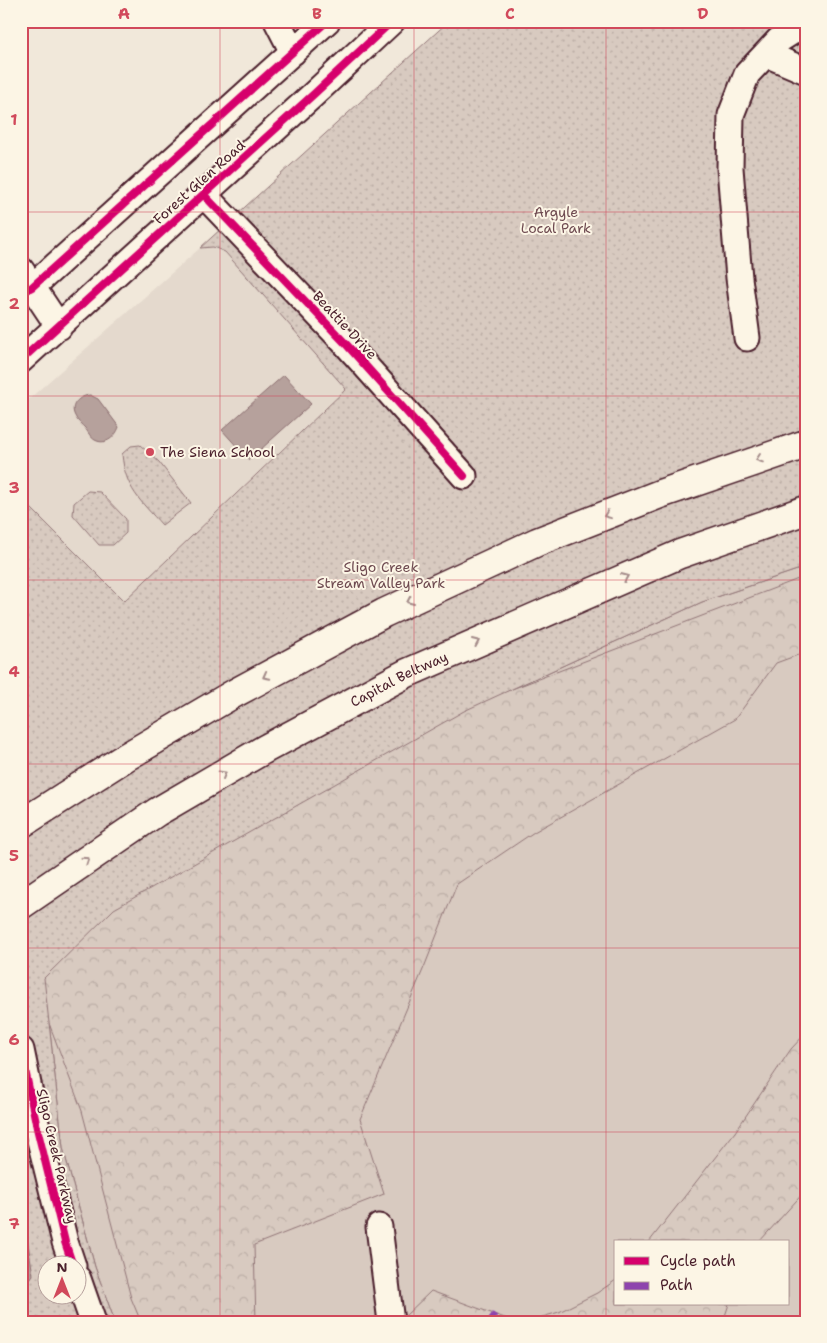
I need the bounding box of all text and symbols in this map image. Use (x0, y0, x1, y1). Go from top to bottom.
text: A (118, 3, 130, 24)
text: B (312, 3, 322, 24)
text: C (505, 3, 515, 24)
text: D (697, 3, 709, 24)
text: 1 (10, 109, 18, 130)
street label: Forest Glen Road (149, 136, 249, 228)
park label: Argyle Local Park (521, 203, 591, 237)
street label: Beattie Drive (309, 287, 381, 363)
text: 2 (8, 293, 20, 314)
place label: The Siena School (160, 443, 275, 461)
marker: The Siena School (144, 446, 156, 458)
one-way arrow (756, 453, 764, 463)
text: 3 (8, 477, 20, 498)
one-way arrow (603, 509, 612, 519)
park label: Sligo Creek Stream Valley Park (317, 558, 445, 592)
one-way arrow (620, 573, 629, 584)
one-way arrow (406, 595, 415, 605)
one-way arrow (471, 638, 480, 649)
street label: Capital Beltway (347, 647, 450, 711)
text: 4 (8, 661, 20, 682)
one-way arrow (262, 670, 271, 680)
one-way arrow (218, 770, 227, 780)
text: 5 (9, 845, 19, 866)
one-way arrow (80, 857, 89, 866)
text: 6 (8, 1029, 20, 1050)
street label: Sligo Creek Parkway (33, 1087, 81, 1225)
text: 7 (8, 1213, 20, 1234)
legend (614, 1240, 790, 1306)
text: Cycle path (660, 1251, 736, 1271)
north arrow (38, 1256, 88, 1306)
text: N (56, 1258, 68, 1276)
text: Path (660, 1275, 693, 1295)

